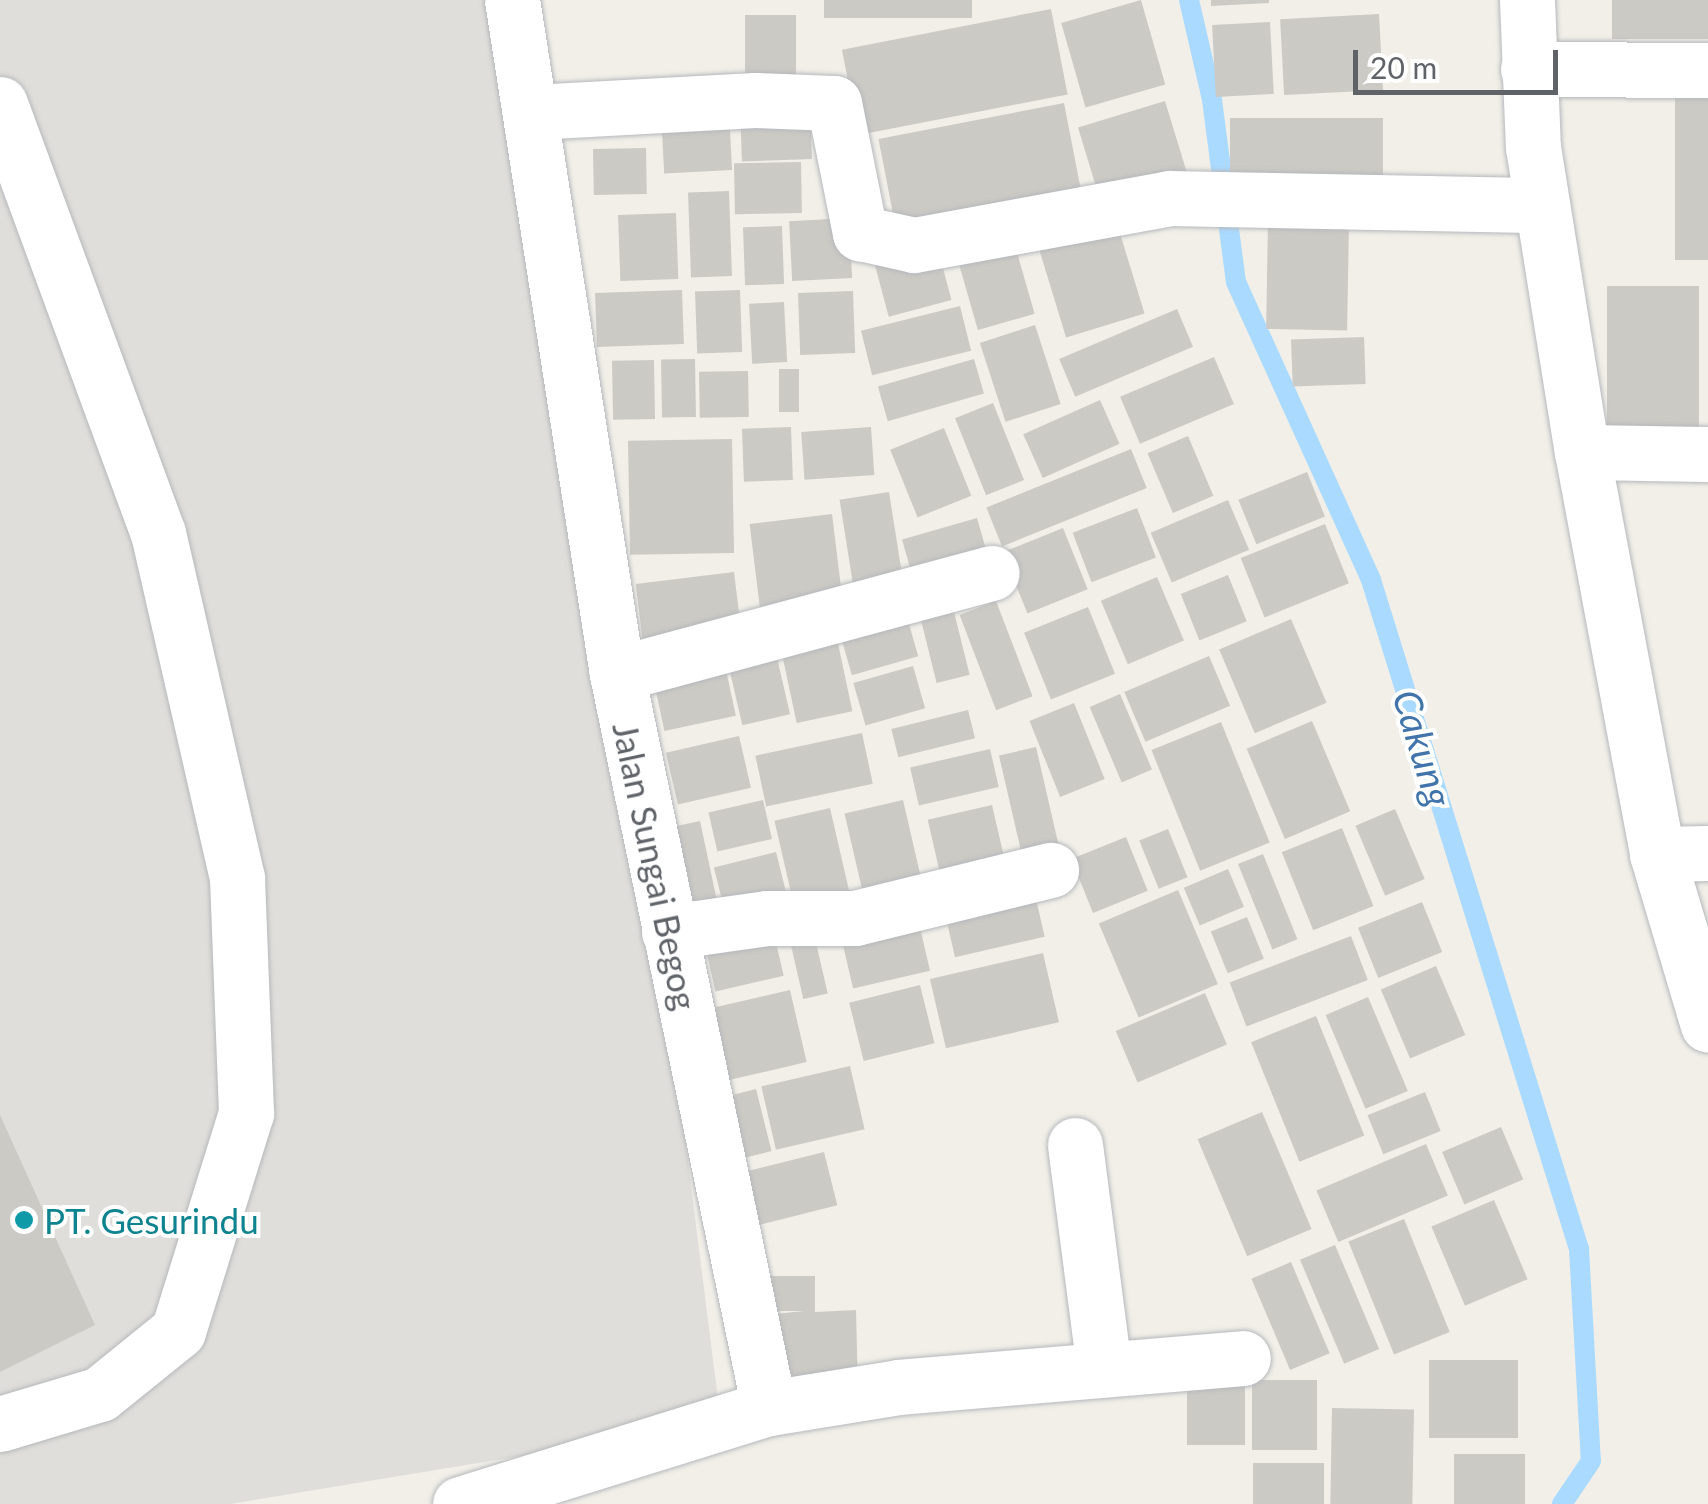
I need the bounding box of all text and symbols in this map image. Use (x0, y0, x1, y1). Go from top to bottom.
scale bar (1358, 30, 1563, 92)
text: 20 m (1370, 49, 1437, 85)
water label: Cakung (1384, 684, 1462, 812)
street label: Jalan Sungai Begog (605, 718, 707, 1014)
place label: PT. Gesurindu (44, 1199, 259, 1241)
marker: PT. Gesurindu (13, 1209, 35, 1231)

